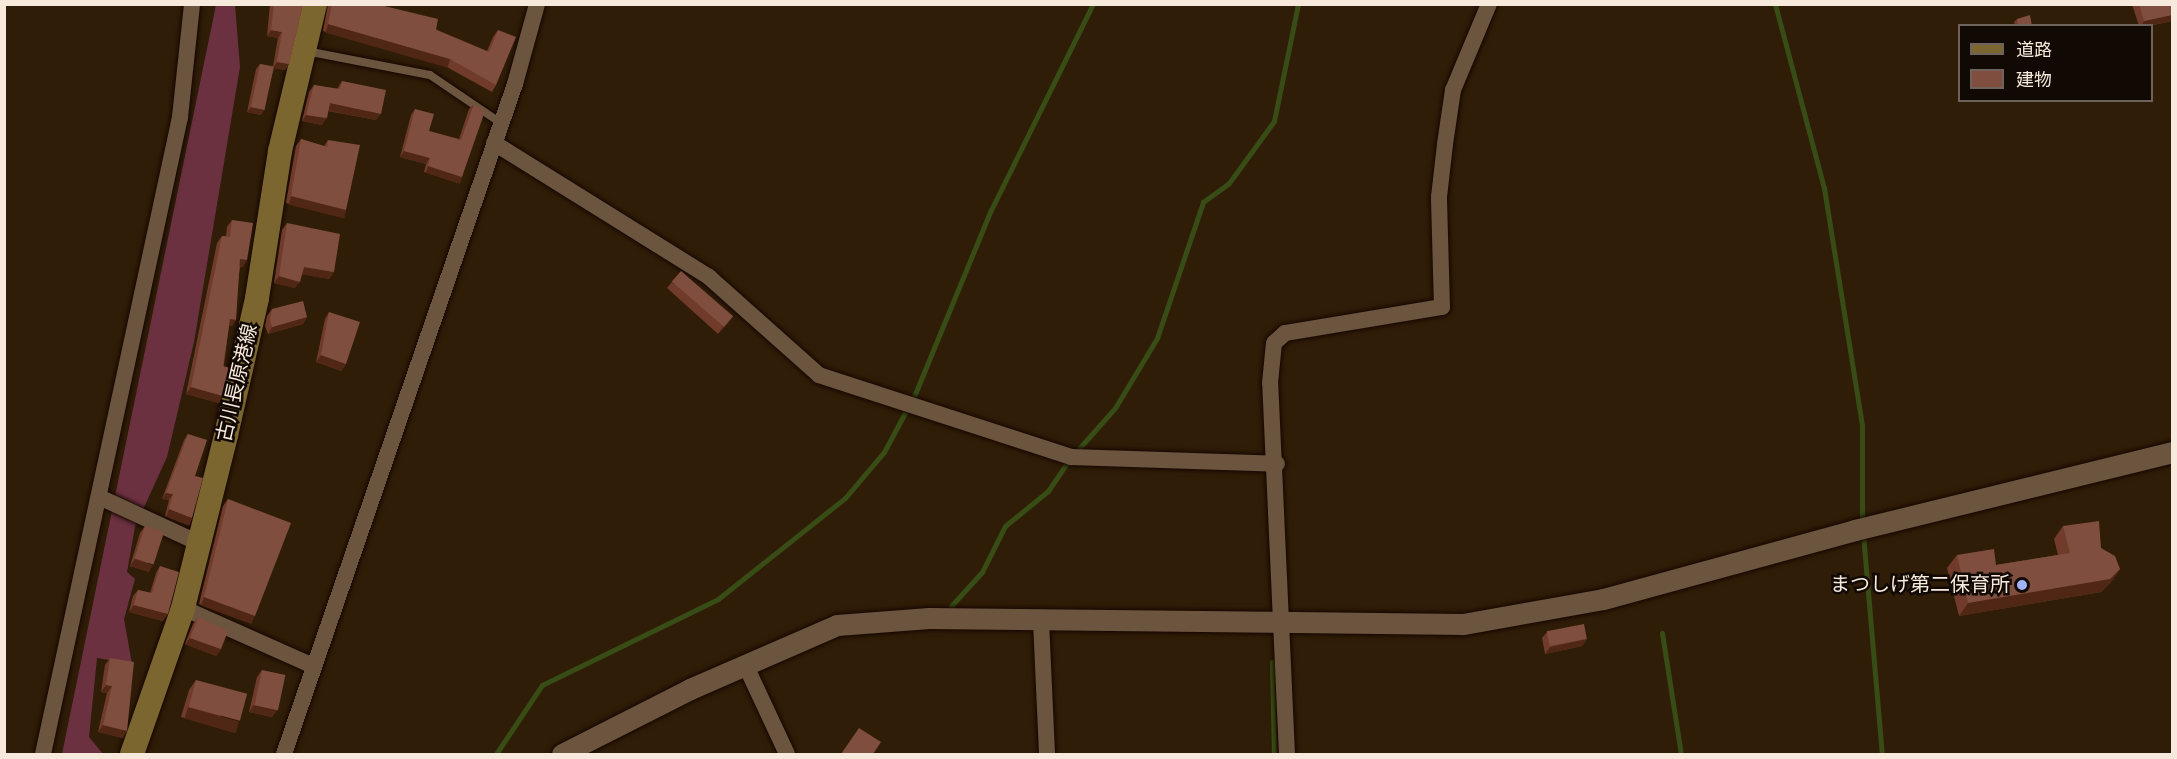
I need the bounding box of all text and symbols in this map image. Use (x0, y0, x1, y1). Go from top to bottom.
legend (1958, 24, 2153, 102)
text: 道路 (2016, 37, 2052, 64)
text: 建物 (2016, 67, 2052, 94)
street label: 古川長原港線 (213, 322, 263, 444)
place label: まつしげ第二保育所 (1830, 573, 2010, 597)
marker: まつしげ第二保育所 (2015, 578, 2029, 592)

